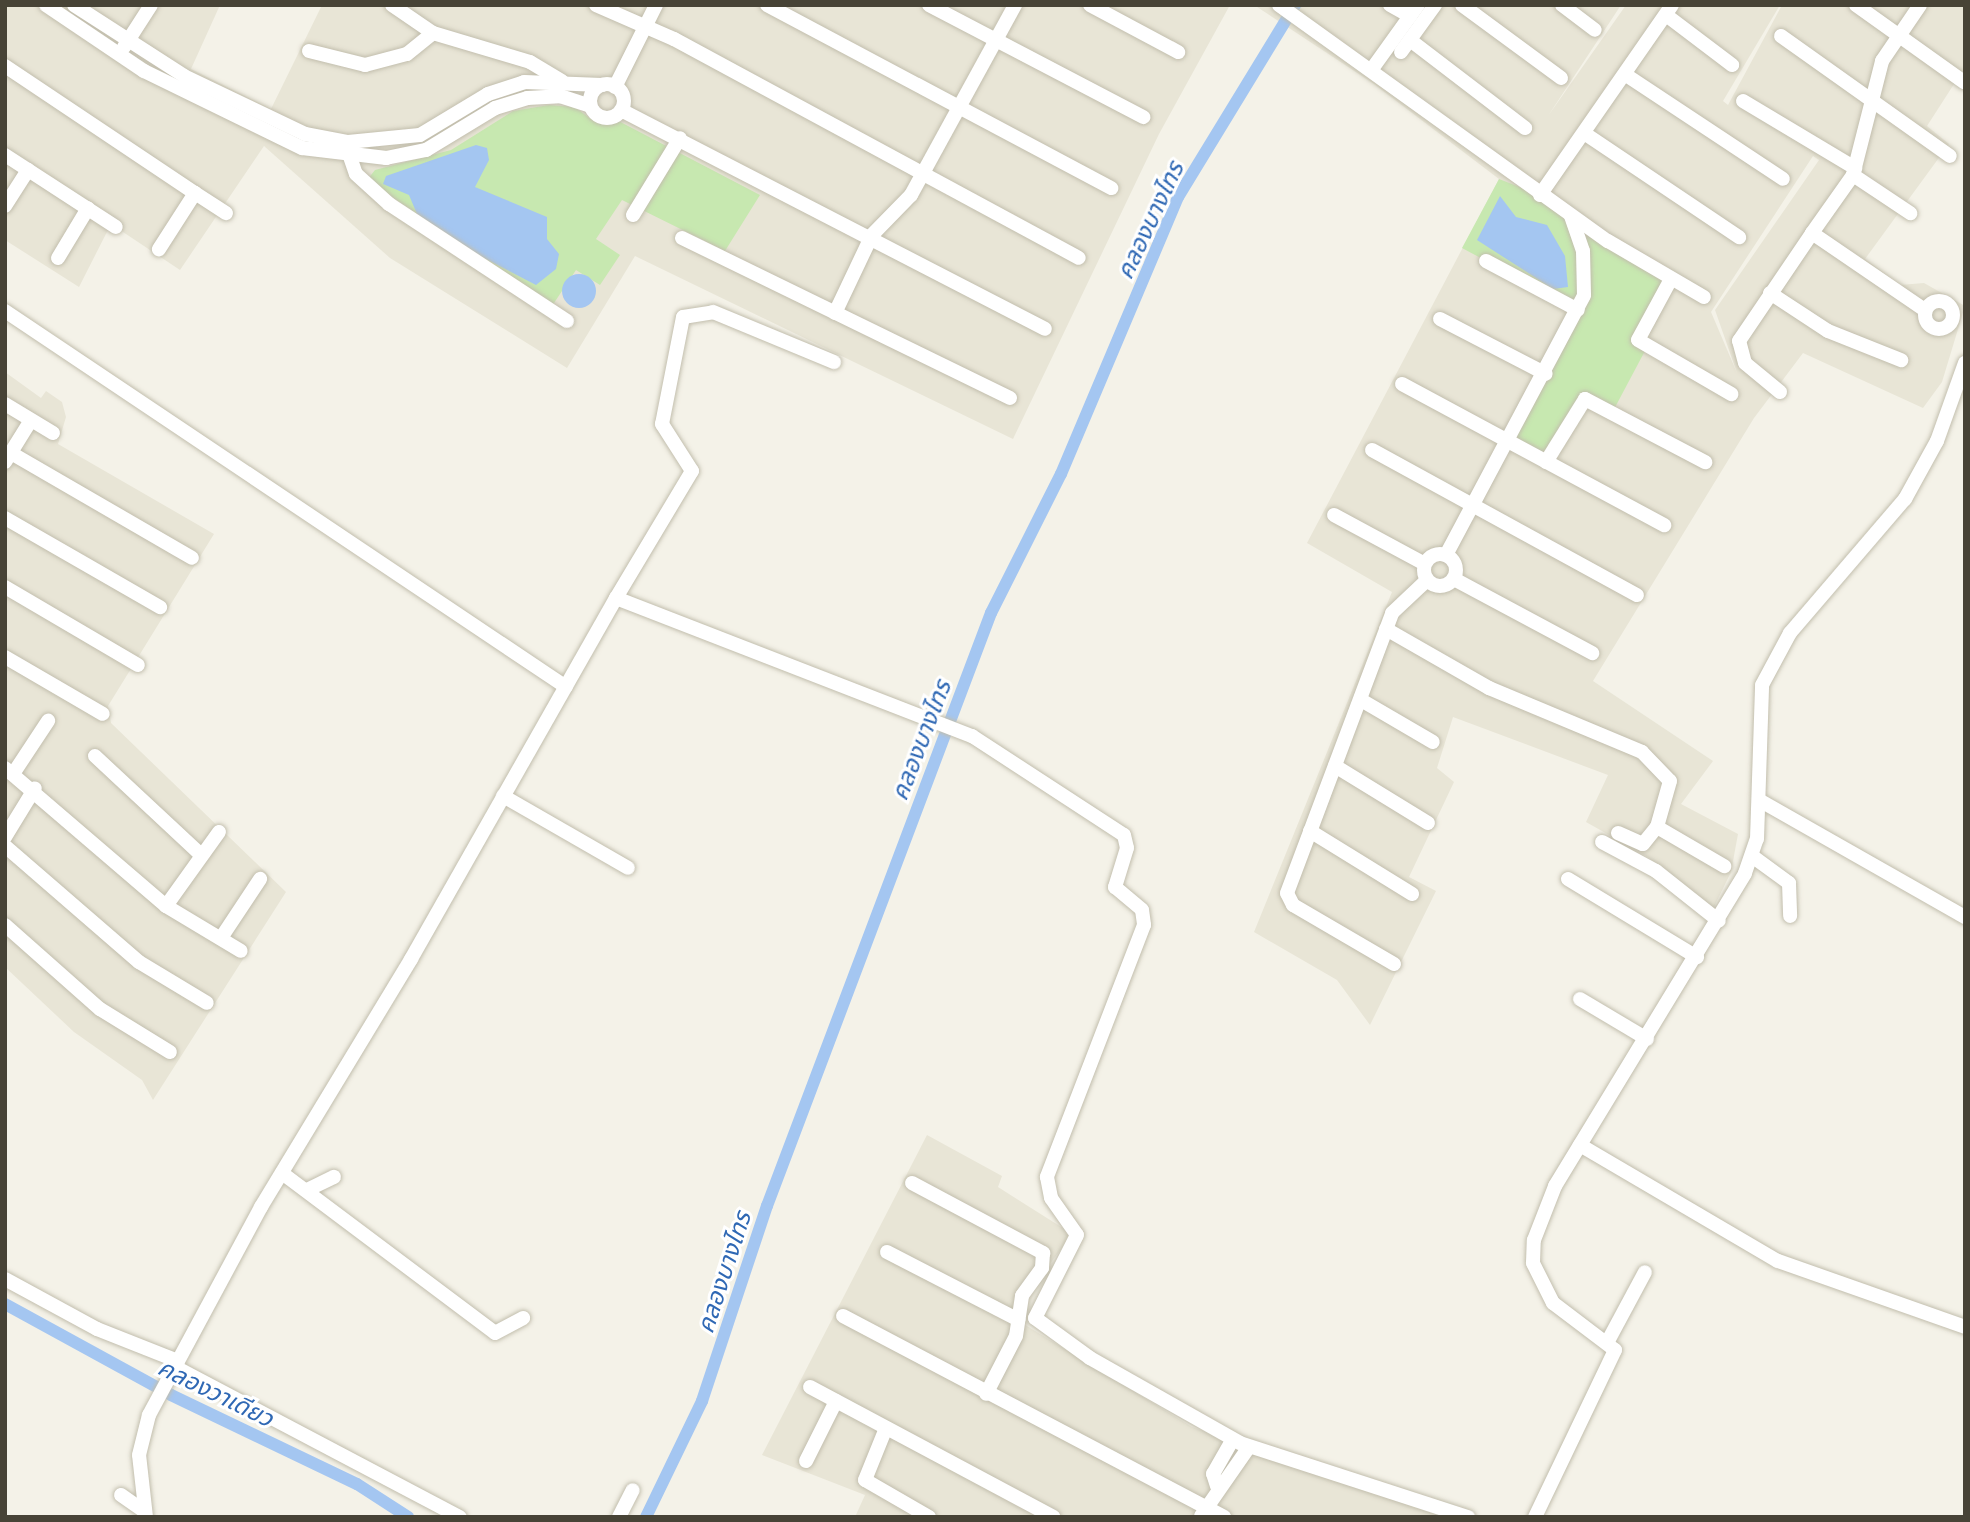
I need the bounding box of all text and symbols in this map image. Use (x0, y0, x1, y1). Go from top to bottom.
water label: คลองบางไทร (1109, 157, 1189, 283)
water label: คลองบางไทร (884, 676, 956, 804)
water label: คลองบางไทร (690, 1208, 756, 1336)
water label: คลองวาเดียว (154, 1352, 278, 1432)

